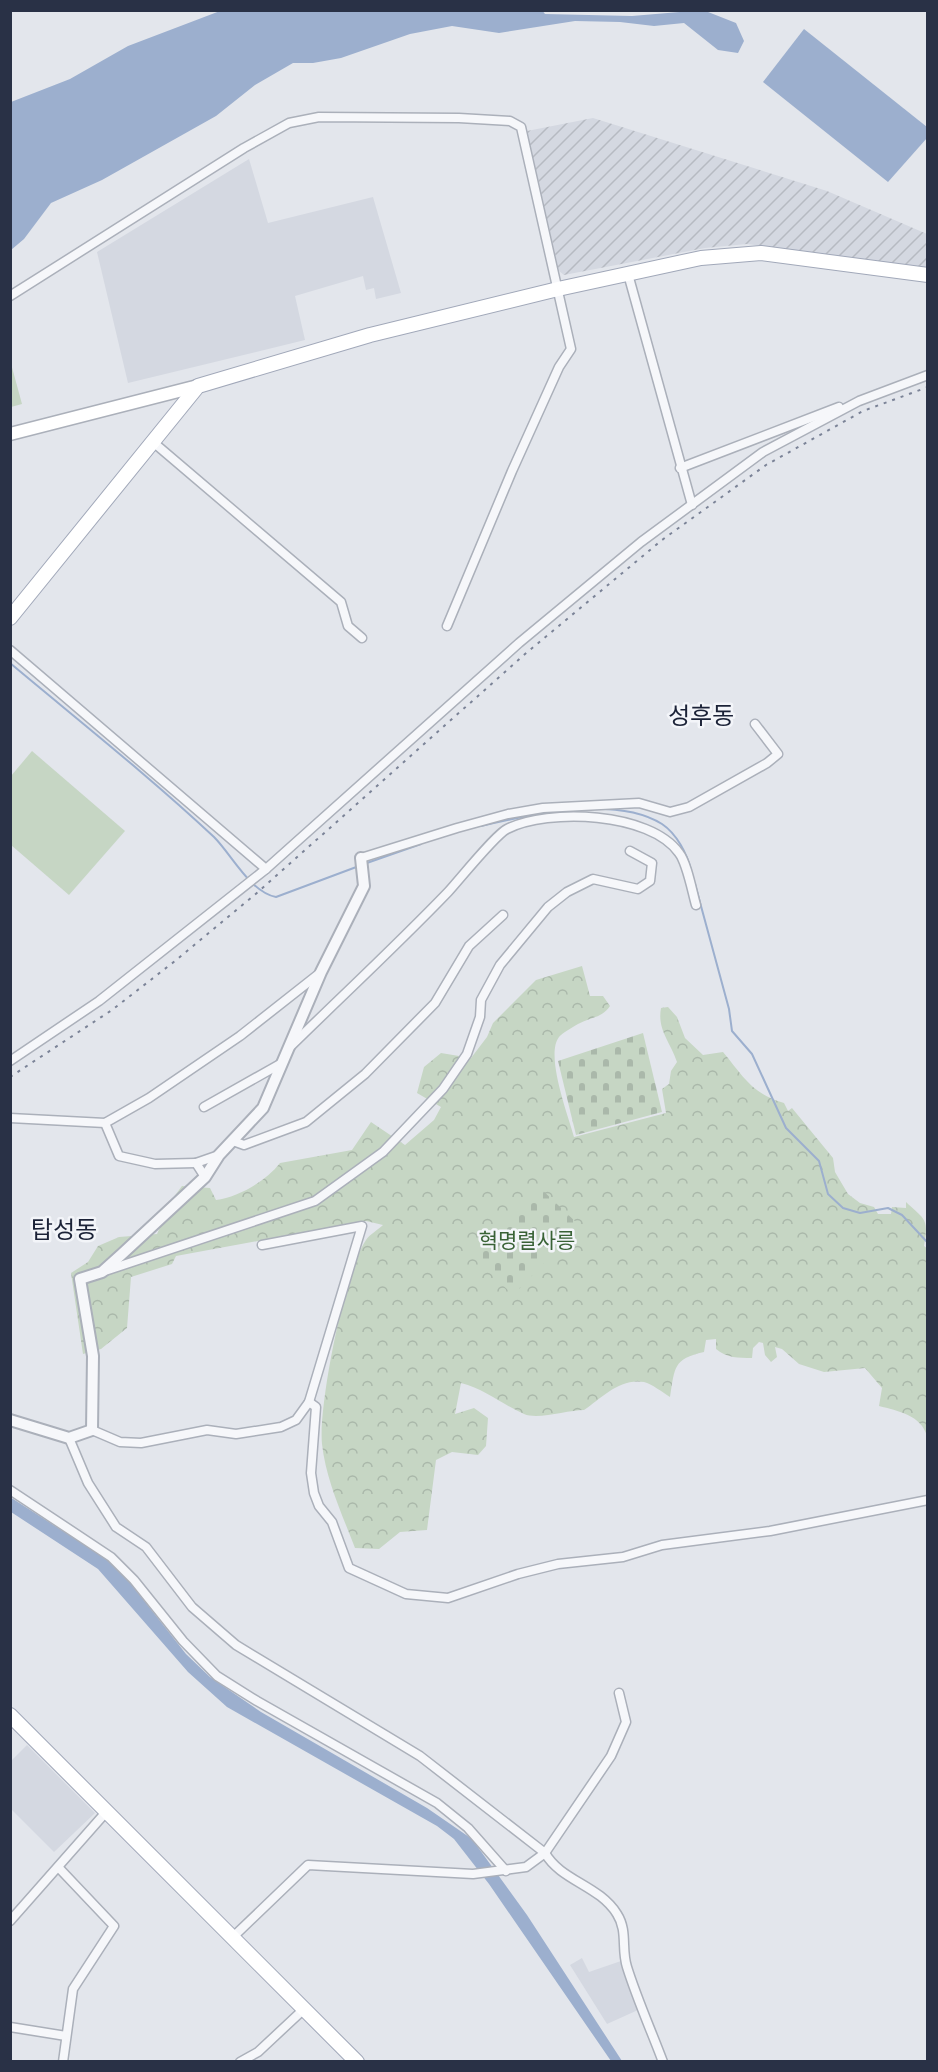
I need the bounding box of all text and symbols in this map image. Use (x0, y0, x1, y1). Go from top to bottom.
district label: 성후동 (668, 704, 734, 729)
district label: 탑성동 (31, 1218, 97, 1243)
park label: 혁명렬사릉 (479, 1230, 575, 1252)

